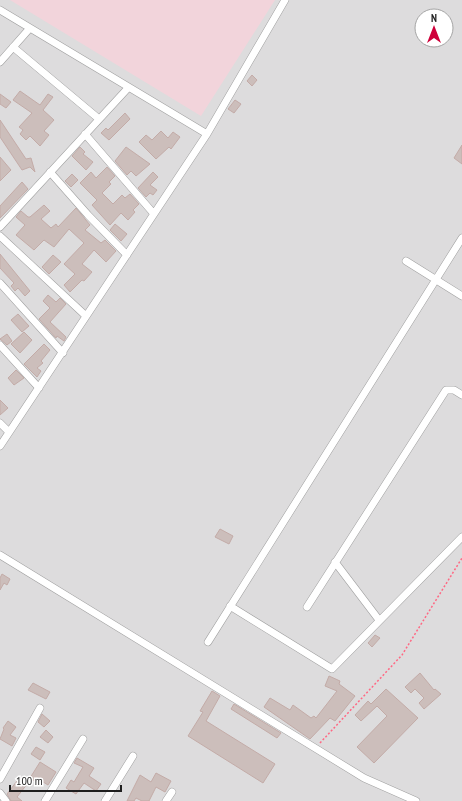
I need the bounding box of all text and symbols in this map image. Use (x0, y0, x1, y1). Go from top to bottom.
north arrow (414, 8, 454, 48)
text: N (431, 11, 437, 25)
scale bar (10, 767, 121, 793)
text: 100 m (16, 773, 43, 788)

